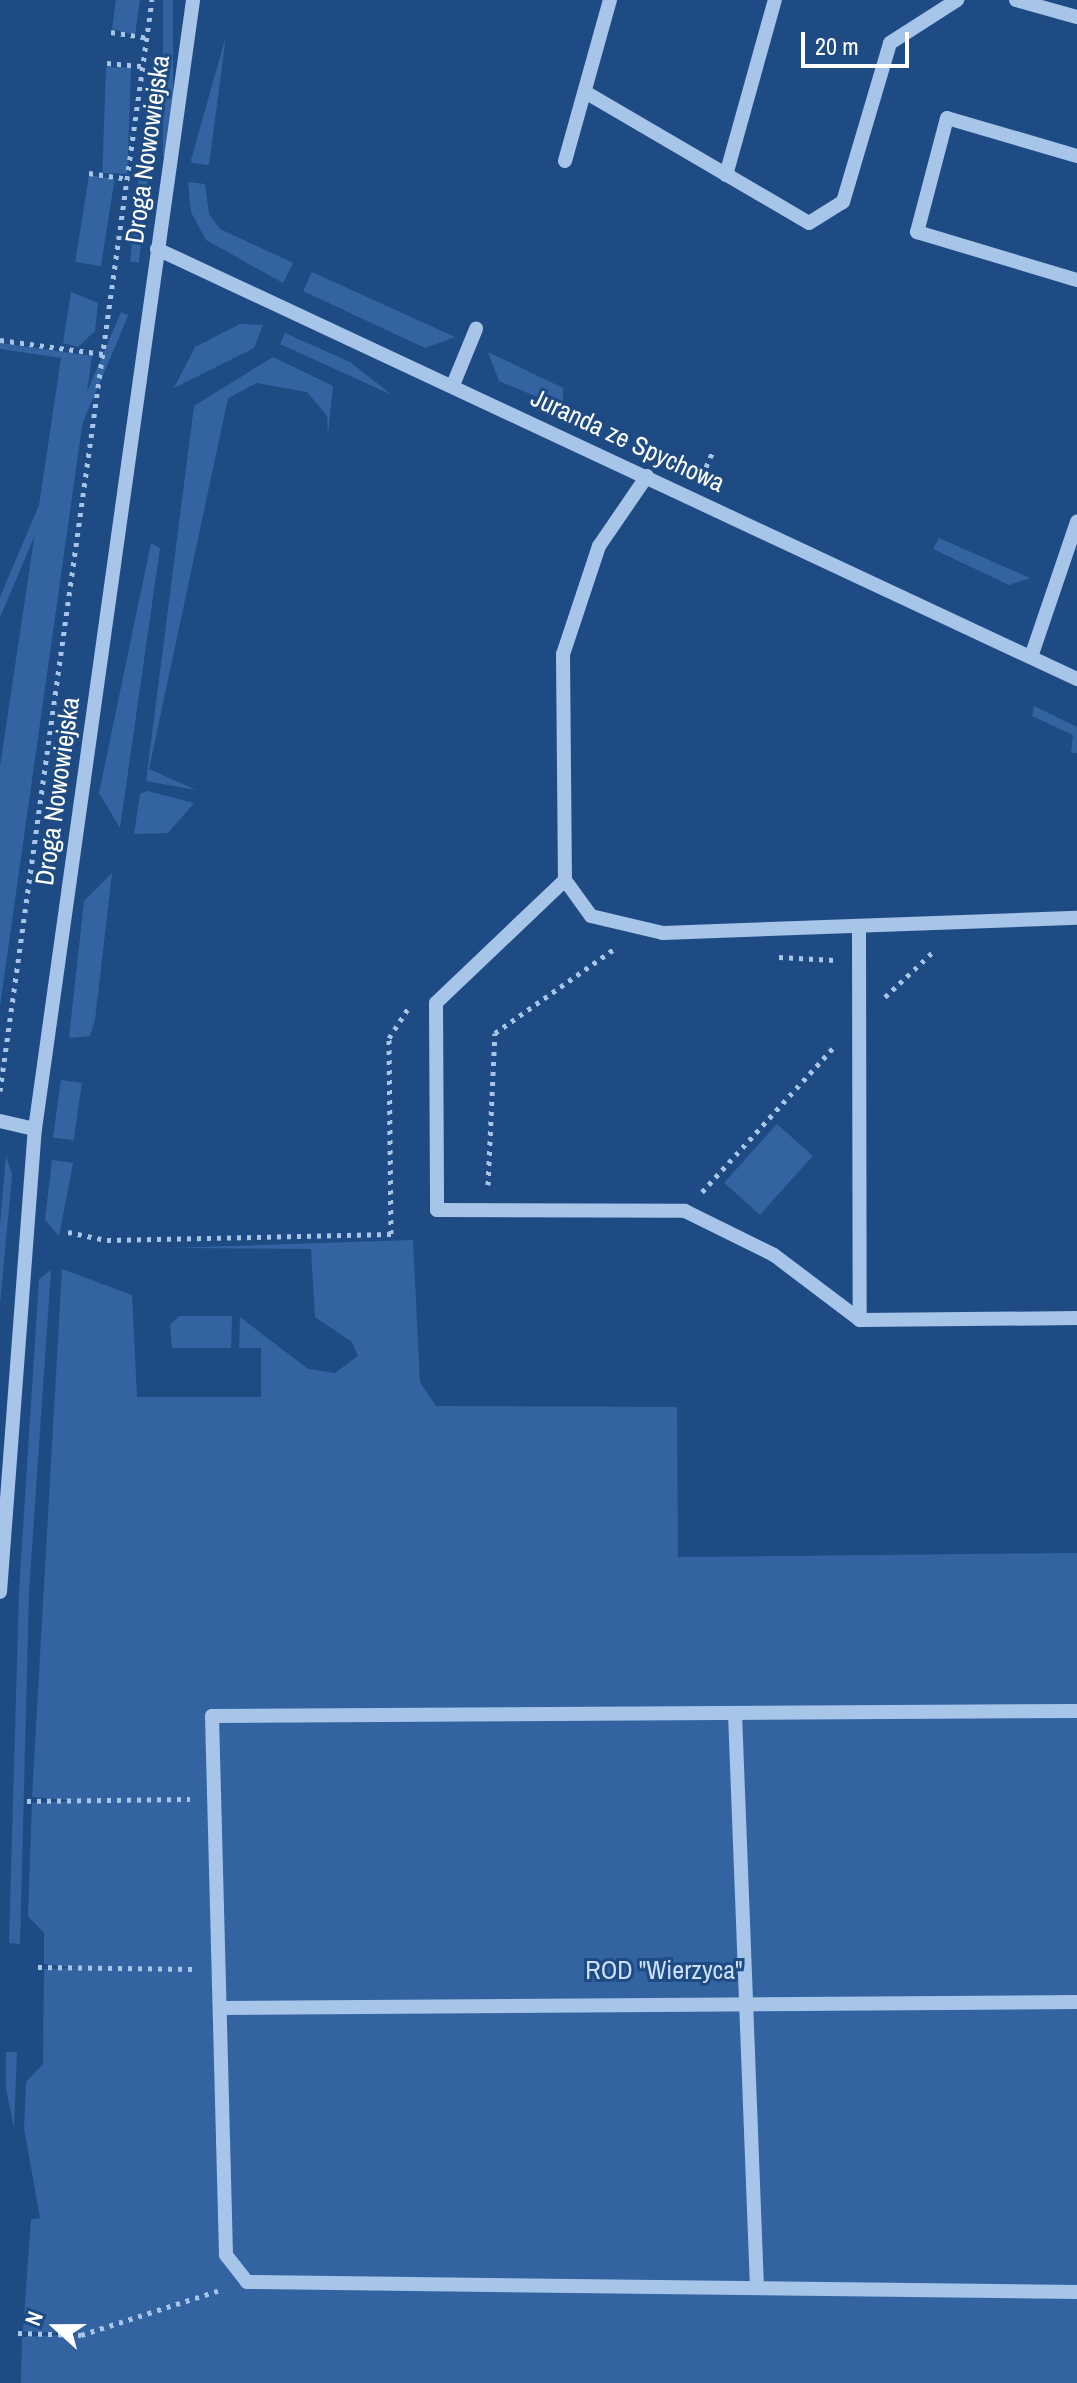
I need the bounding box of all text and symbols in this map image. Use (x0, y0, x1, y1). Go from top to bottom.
scale bar (805, 16, 913, 66)
text: 20 m (815, 30, 859, 62)
street label: Droga Nowowiejska (118, 53, 176, 245)
street label: Juranda ze Spychowa (526, 382, 730, 498)
street label: Droga Nowowiejska (28, 695, 86, 887)
park label: ROD "Wierzyca" (585, 1954, 743, 1986)
north arrow (16, 2287, 96, 2367)
text: N (17, 2307, 50, 2330)

